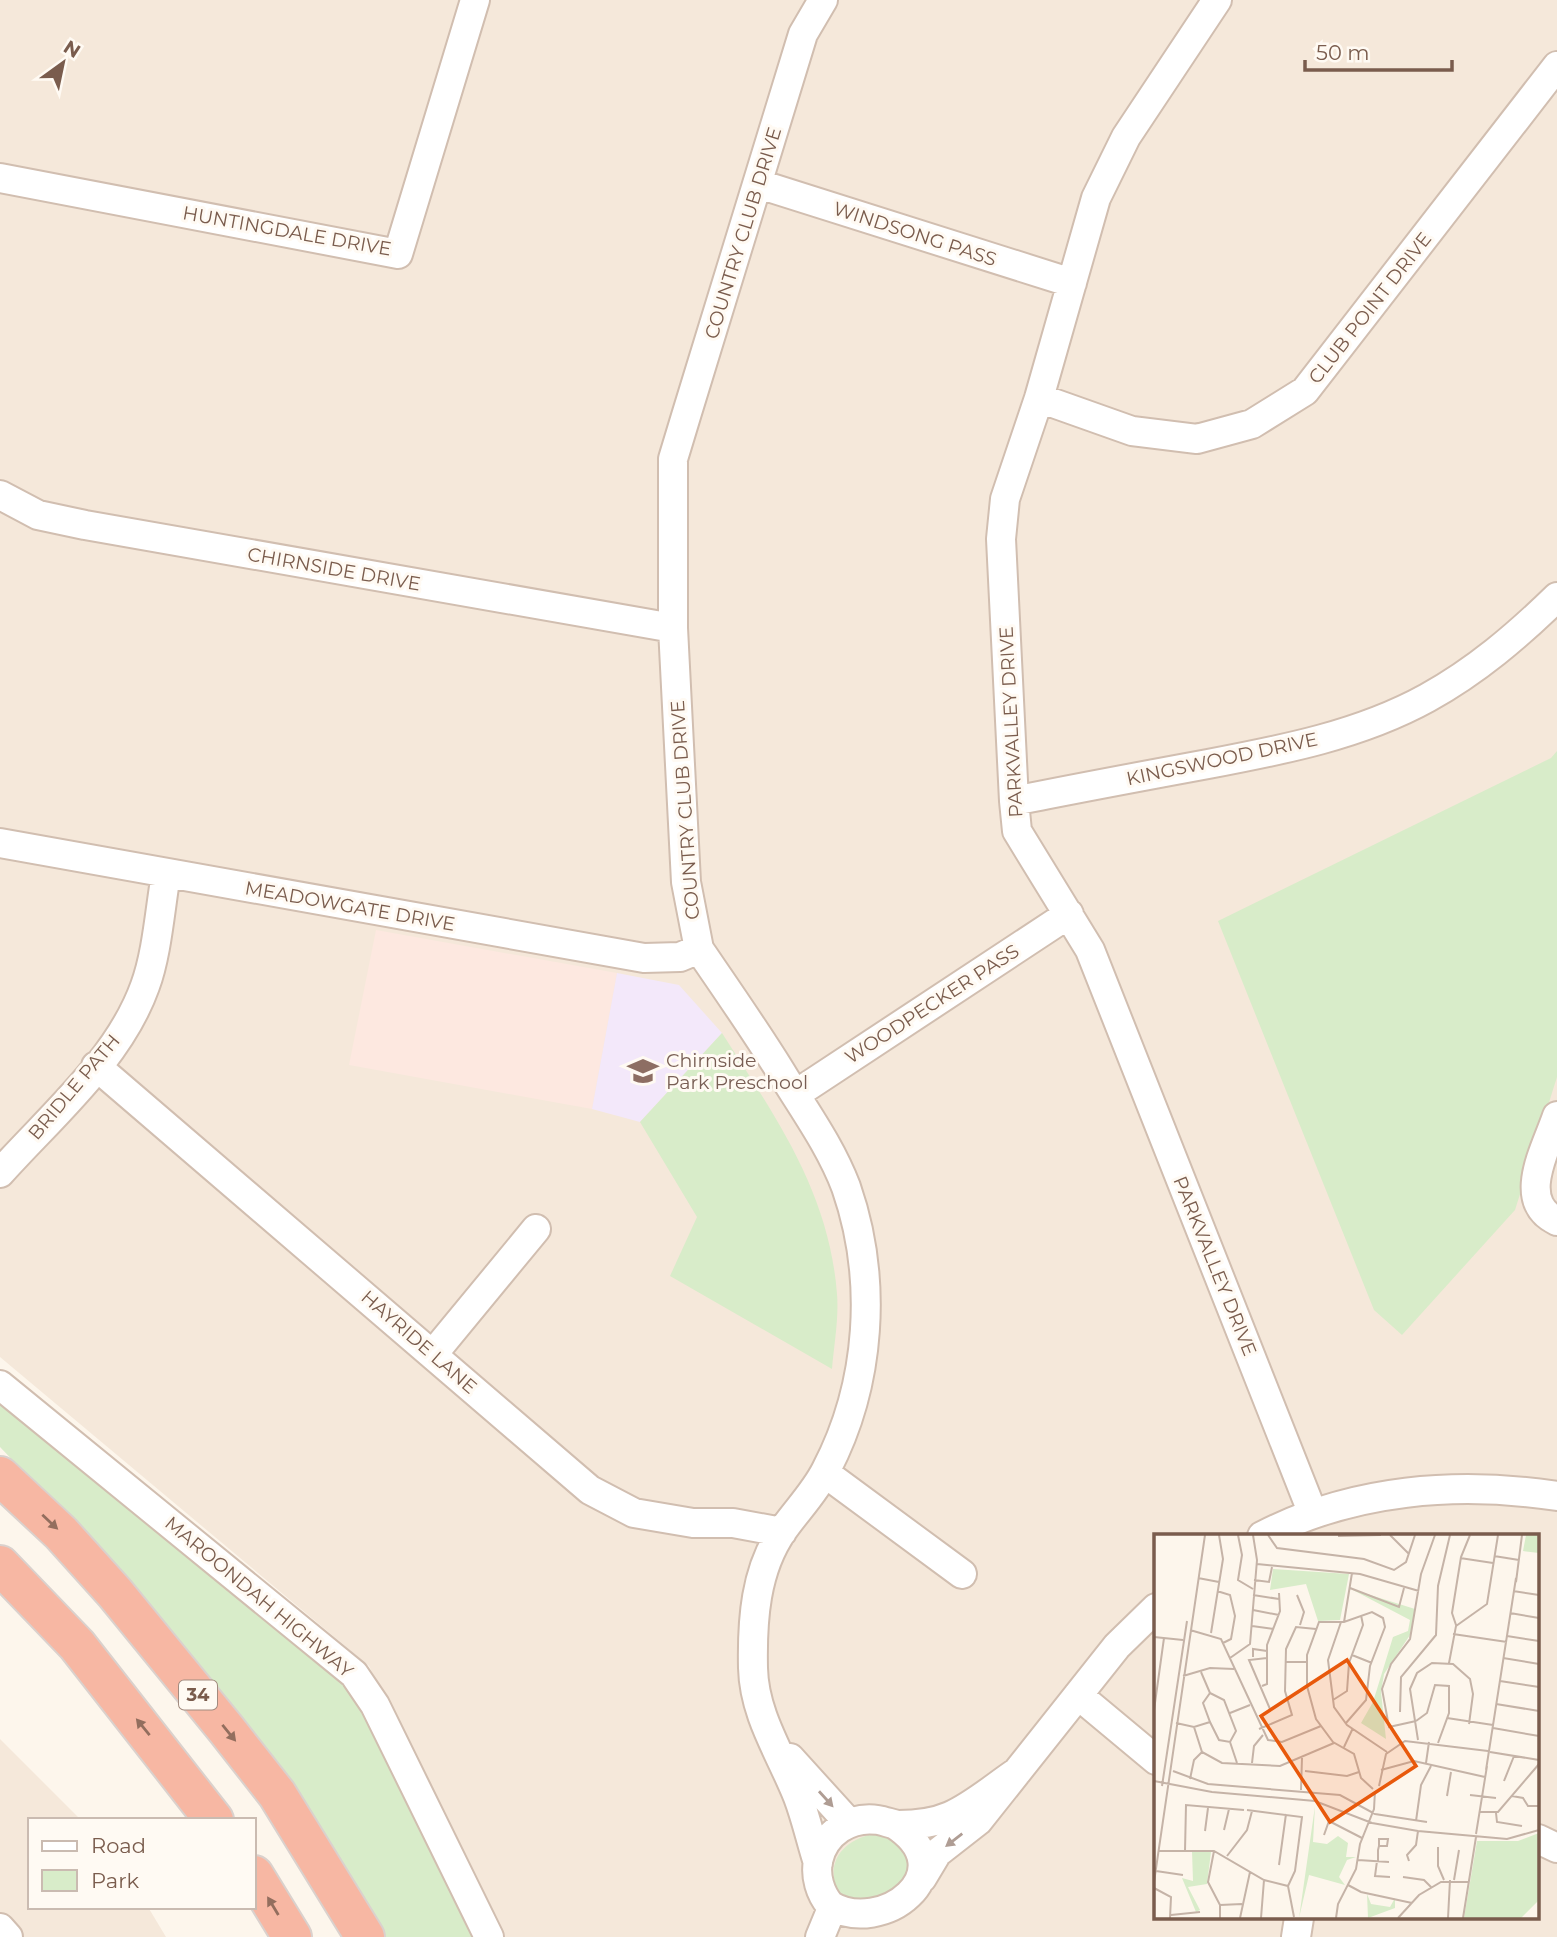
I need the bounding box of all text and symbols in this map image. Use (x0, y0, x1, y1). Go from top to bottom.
north arrow (28, 28, 98, 98)
scale bar (1305, 28, 1452, 72)
text: N (59, 35, 85, 63)
text: 50 m (1316, 40, 1370, 65)
street label: COUNTRY CLUB DRIVE (700, 124, 786, 342)
street label: WINDSONG PASS (830, 197, 1000, 271)
street label: HUNTINGDALE DRIVE (181, 201, 393, 261)
street label: CLUB POINT DRIVE (1304, 228, 1436, 388)
street label: CHIRNSIDE DRIVE (246, 542, 422, 596)
street label: PARKVALLEY DRIVE (995, 626, 1027, 818)
street label: COUNTRY CLUB DRIVE (666, 699, 704, 921)
street label: KINGSWOOD DRIVE (1124, 727, 1320, 791)
street label: MEADOWGATE DRIVE (243, 876, 457, 936)
street label: WOODPECKER PASS (841, 939, 1023, 1069)
street label: BRIDLE PATH (23, 1030, 125, 1144)
place label: Chirnside Park Preschool (666, 1049, 808, 1094)
school or university icon: Chirnside Park Preschool (626, 1054, 660, 1088)
street label: PARKVALLEY DRIVE (1168, 1173, 1262, 1359)
street label: HAYRIDE LANE (356, 1285, 482, 1399)
street label: MAROONDAH HIGHWAY (160, 1511, 359, 1683)
one-way arrow (41, 1514, 58, 1530)
inset map (1154, 1534, 1540, 1920)
road number: 34 (179, 1680, 217, 1710)
one-way arrow (135, 1718, 150, 1736)
one-way arrow (221, 1724, 236, 1741)
one-way arrow (818, 1790, 834, 1807)
legend (28, 1818, 256, 1909)
text: Road (91, 1833, 146, 1858)
one-way arrow (946, 1833, 964, 1848)
text: Park (91, 1868, 139, 1893)
one-way arrow (267, 1896, 279, 1915)

